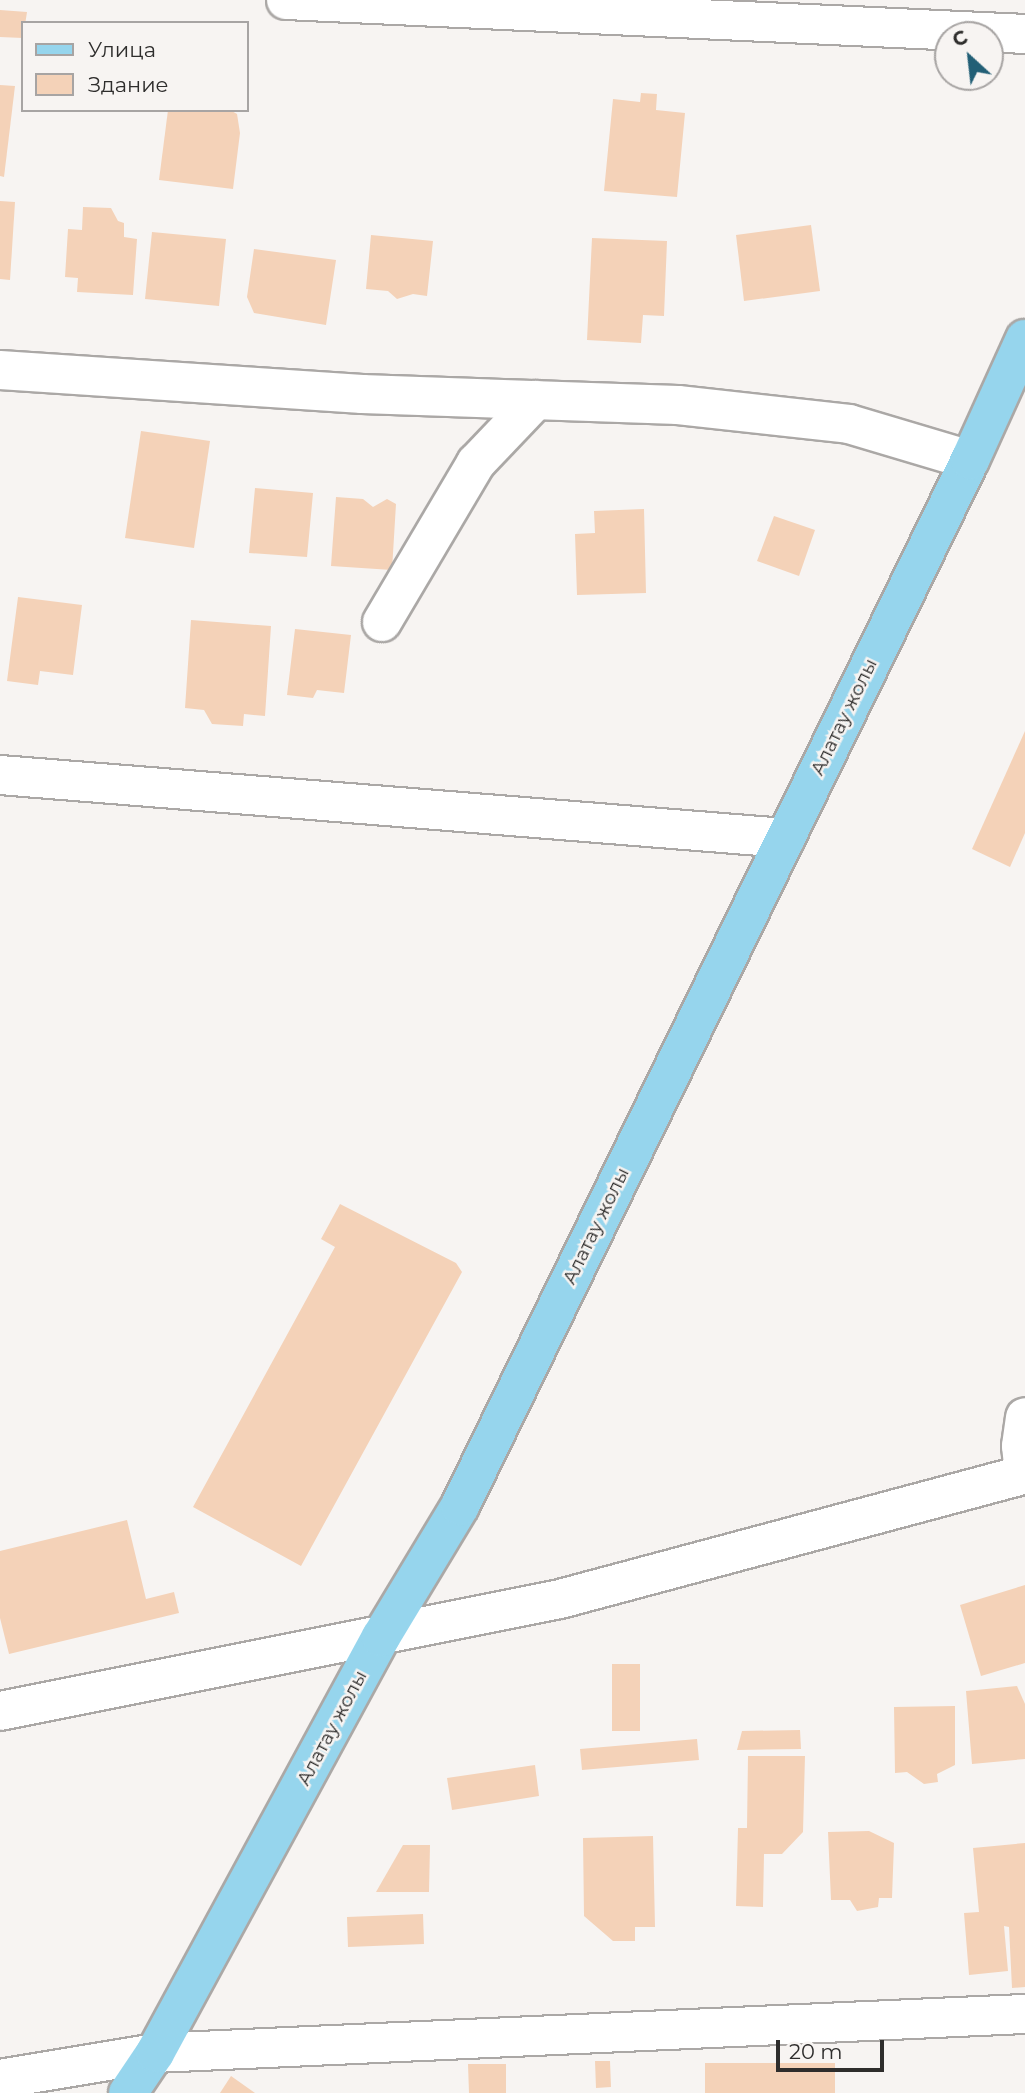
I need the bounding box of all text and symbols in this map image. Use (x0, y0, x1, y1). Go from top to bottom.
legend (21, 21, 248, 112)
north arrow (934, 21, 1004, 91)
text: С (949, 25, 972, 52)
text: Улица (88, 37, 156, 62)
text: Здание (88, 72, 169, 97)
street label: Алатау жолы (806, 655, 882, 779)
street label: Алатау жолы (558, 1164, 634, 1288)
street label: Алатау жолы (292, 1666, 372, 1790)
scale bar (780, 2026, 888, 2070)
text: 20 m (789, 2039, 843, 2064)

